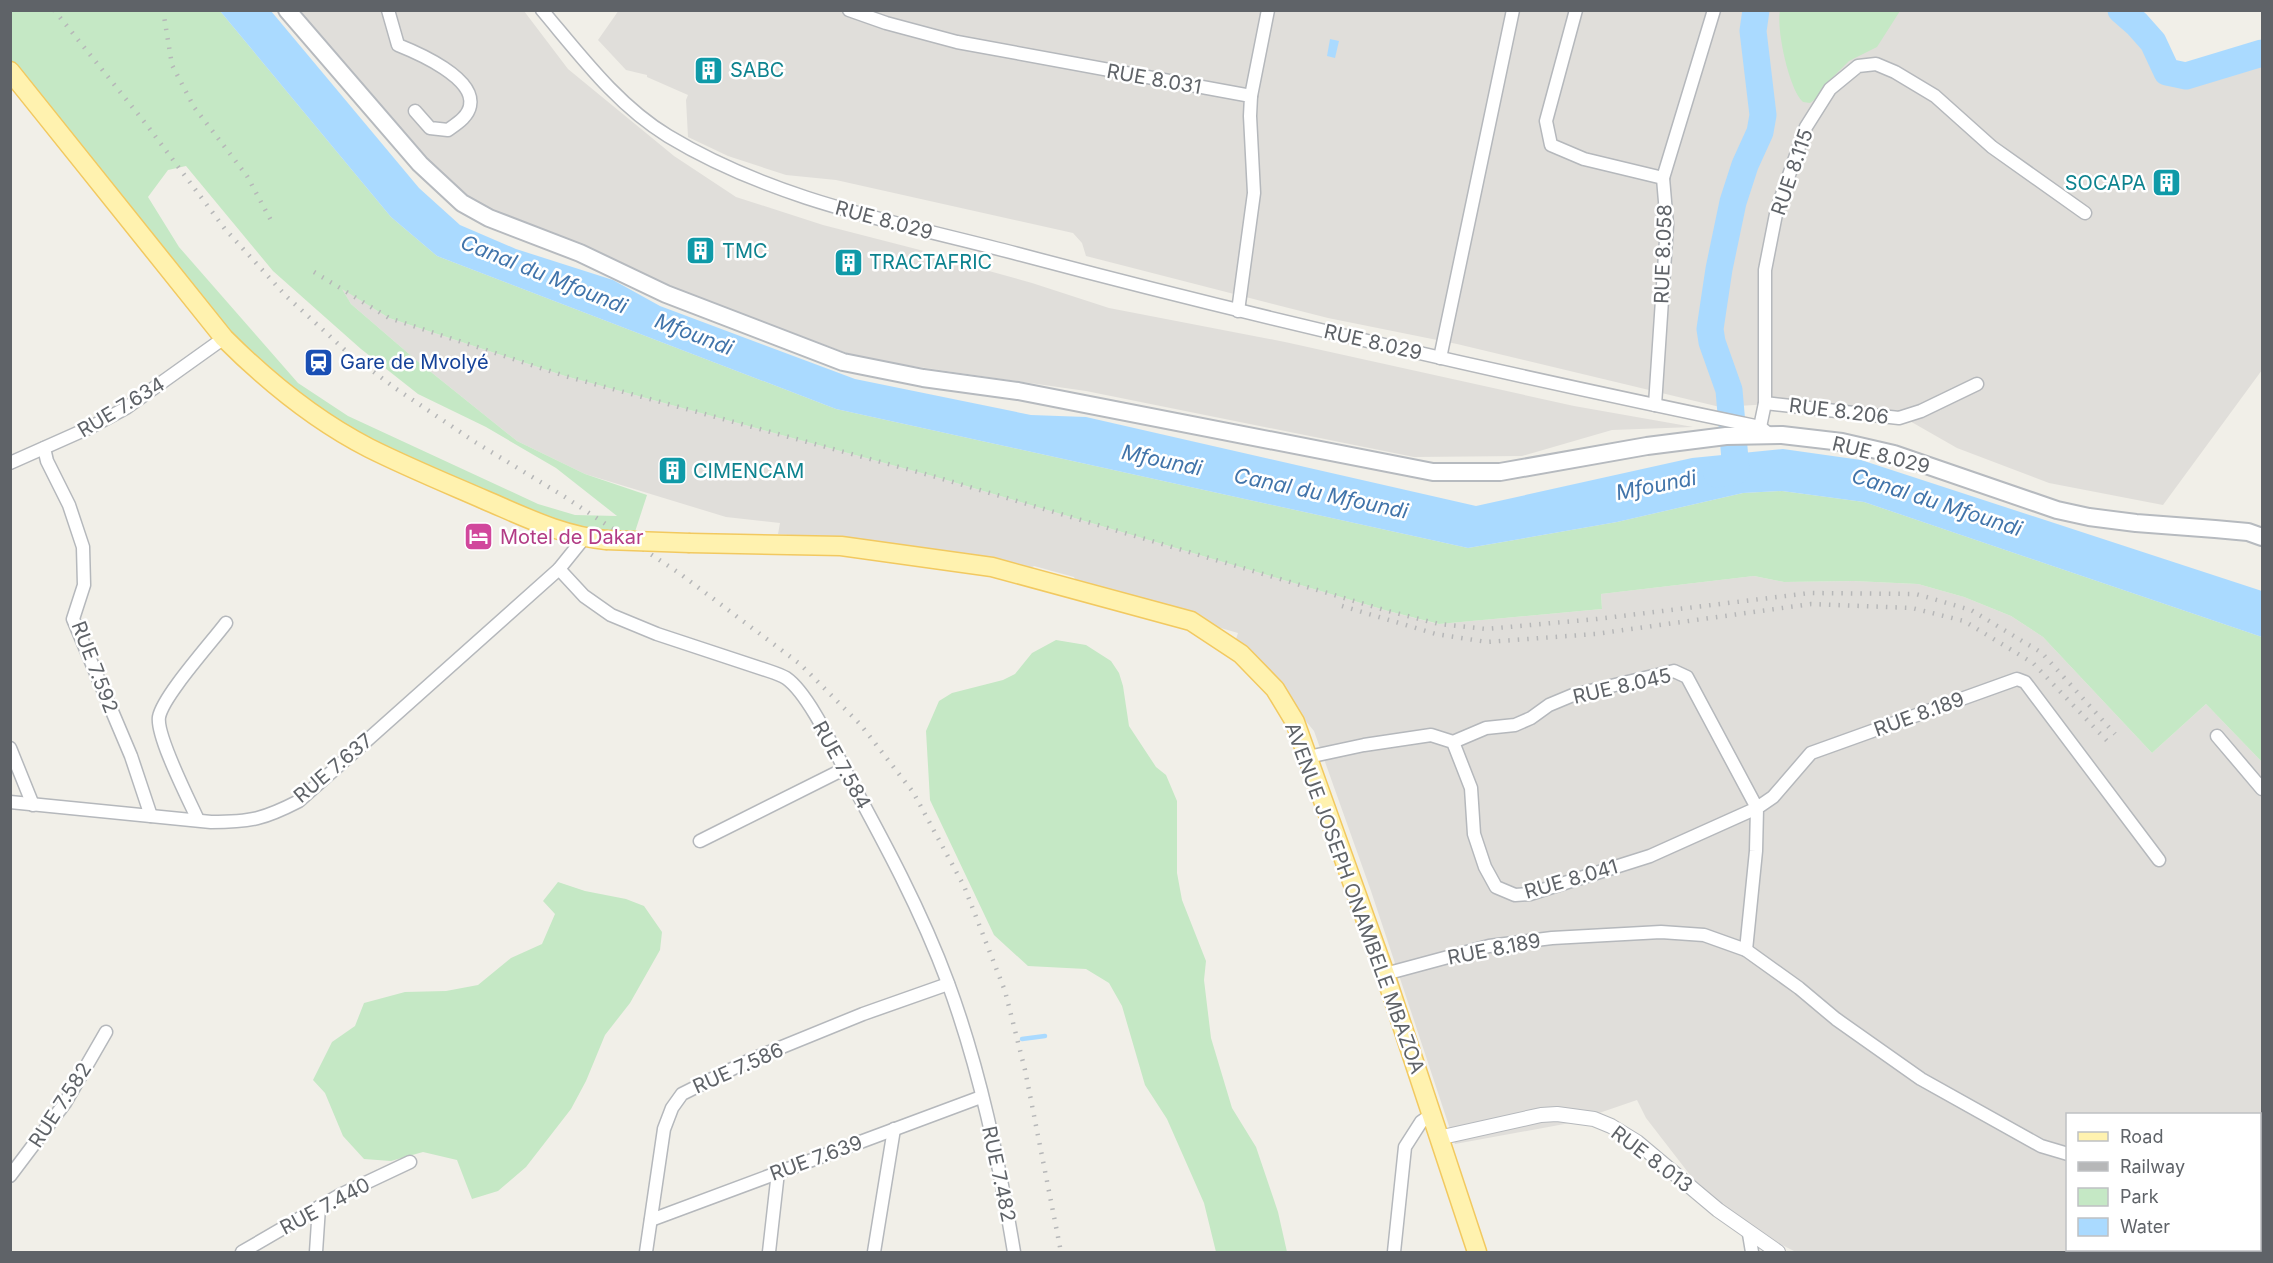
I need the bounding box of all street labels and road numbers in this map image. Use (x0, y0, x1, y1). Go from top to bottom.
street label: RUE 8.031 (1105, 59, 1203, 99)
street label: RUE 8.115 (1766, 126, 1818, 218)
street label: RUE 8.029 (833, 195, 935, 245)
street label: RUE 8.058 (1649, 204, 1677, 304)
street label: RUE 8.029 (1322, 319, 1424, 365)
street label: RUE 7.634 (73, 372, 169, 442)
street label: RUE 8.206 (1788, 393, 1890, 429)
street label: RUE 8.029 (1830, 431, 1932, 479)
street label: RUE 7.592 (67, 618, 123, 716)
street label: RUE 8.045 (1570, 663, 1674, 709)
street label: RUE 8.189 (1871, 687, 1967, 741)
street label: RUE 7.584 (808, 717, 876, 813)
street label: AVENUE JOSEPH ONAMBELE MBAZOA (1280, 719, 1430, 1077)
street label: RUE 7.637 (289, 728, 377, 808)
street label: RUE 8.041 (1522, 854, 1620, 904)
street label: RUE 8.189 (1445, 928, 1543, 970)
street label: RUE 7.586 (689, 1037, 787, 1099)
street label: RUE 7.582 (24, 1058, 96, 1152)
street label: RUE 8.013 (1607, 1121, 1697, 1197)
street label: RUE 7.482 (977, 1124, 1021, 1224)
street label: RUE 7.639 (766, 1130, 866, 1186)
street label: RUE 7.440 (276, 1172, 374, 1240)

